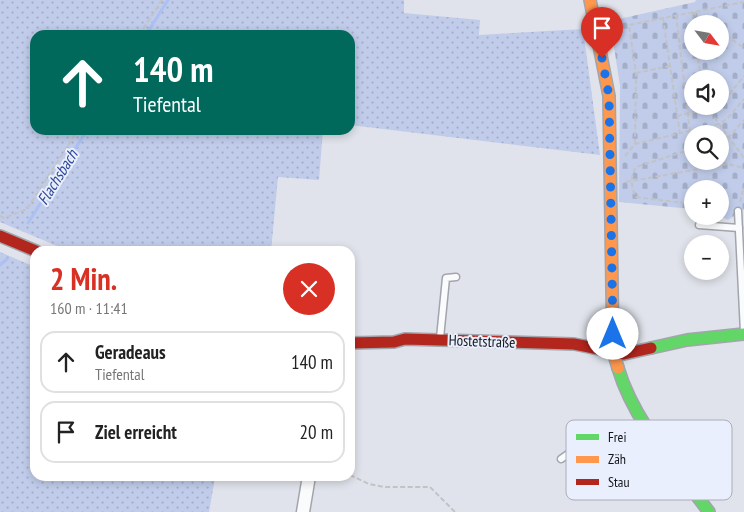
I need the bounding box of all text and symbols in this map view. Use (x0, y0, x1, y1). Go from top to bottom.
pin (581, 7, 623, 58)
icon: arrive (588, 14, 616, 42)
north arrow (684, 15, 729, 60)
map controls (684, 15, 729, 280)
text: 140 m (133, 46, 214, 92)
icon: ahead (50, 50, 115, 115)
button: sound (684, 70, 729, 115)
text: Tiefental (133, 90, 201, 118)
button: search (684, 125, 729, 170)
water label: Flachsbach (32, 145, 82, 208)
button: + (684, 180, 729, 225)
button: − (684, 235, 729, 280)
text: 2 Min. (50, 259, 117, 298)
button: close (283, 263, 335, 315)
text: 160 m · 11:41 (50, 298, 128, 318)
position arrow (586, 307, 638, 359)
street label: Hostetstraße (448, 330, 516, 352)
text: Geradeaus (95, 340, 166, 364)
icon: ahead (52, 348, 80, 376)
text: 140 m (291, 350, 333, 374)
text: Tiefental (95, 364, 144, 384)
icon: arrive (52, 418, 80, 446)
text: Ziel erreicht (95, 420, 177, 444)
text: 20 m (300, 420, 333, 444)
legend (566, 420, 732, 500)
text: Frei (608, 428, 626, 446)
text: Zäh (608, 450, 626, 468)
text: Stau (608, 473, 630, 491)

